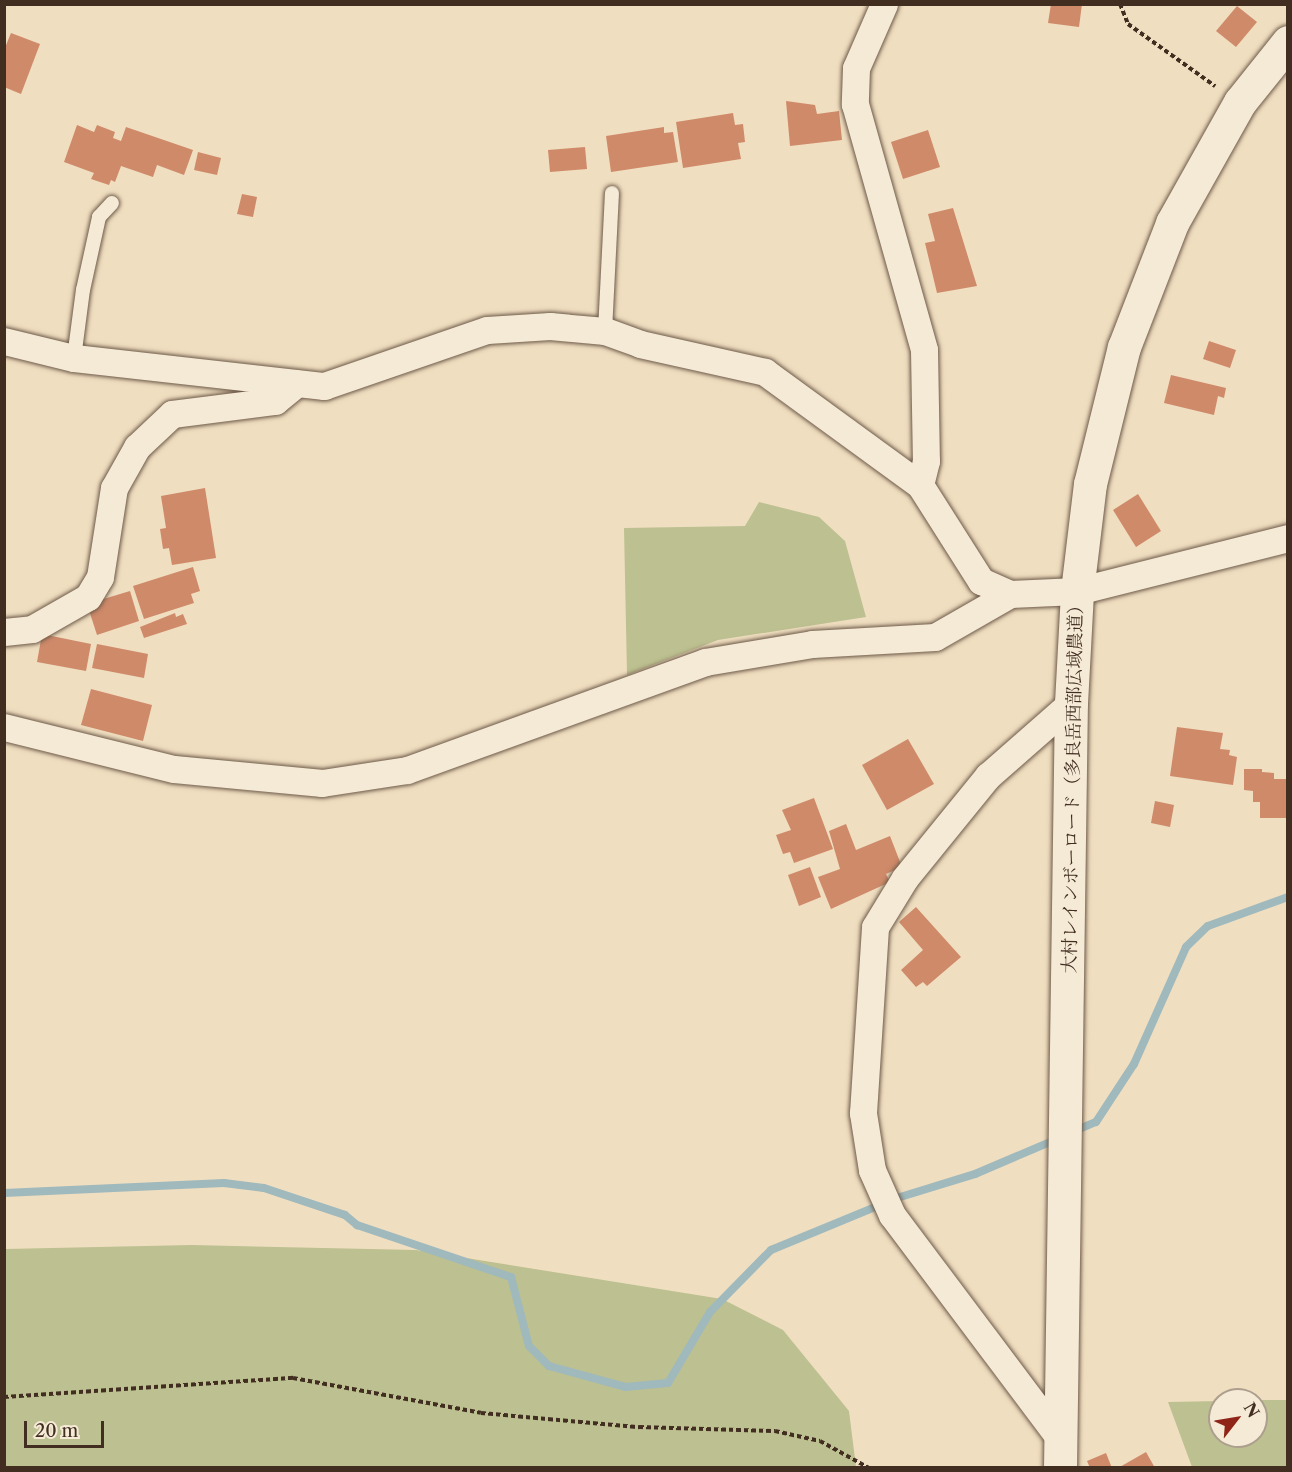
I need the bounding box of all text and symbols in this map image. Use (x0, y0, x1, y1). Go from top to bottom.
street label: 大村レインボーロード（多良岳西部広域農道） (1059, 596, 1087, 974)
north arrow (1208, 1388, 1268, 1448)
text: N (1240, 1399, 1264, 1421)
scale bar (27, 1409, 106, 1447)
text: 20 m (35, 1420, 78, 1442)

